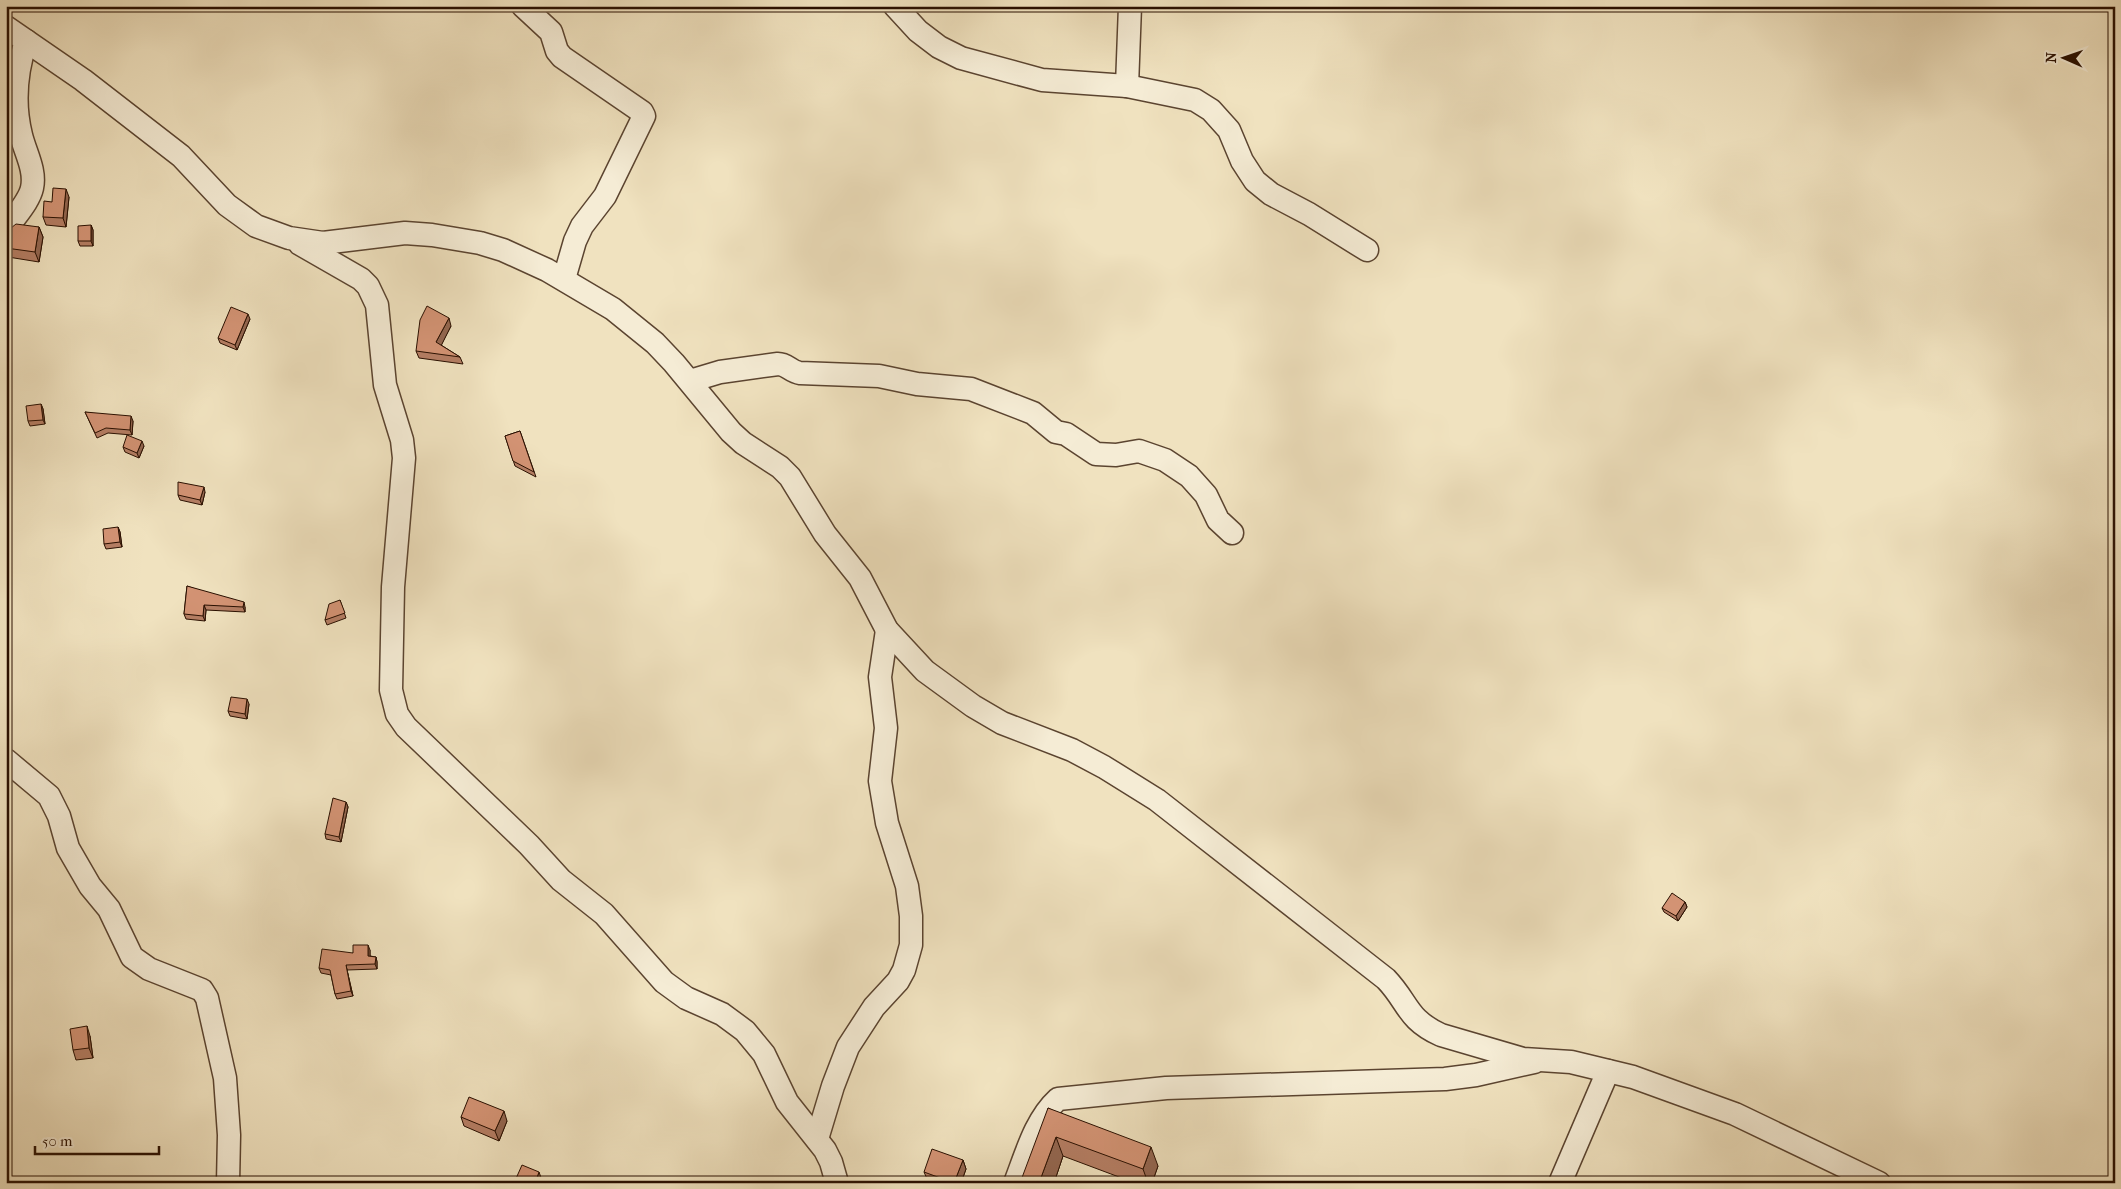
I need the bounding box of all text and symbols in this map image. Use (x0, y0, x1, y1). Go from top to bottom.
north arrow (2038, 32, 2088, 82)
text: N (2043, 52, 2060, 63)
scale bar (35, 1124, 159, 1156)
text: 50 m (42, 1132, 73, 1150)

